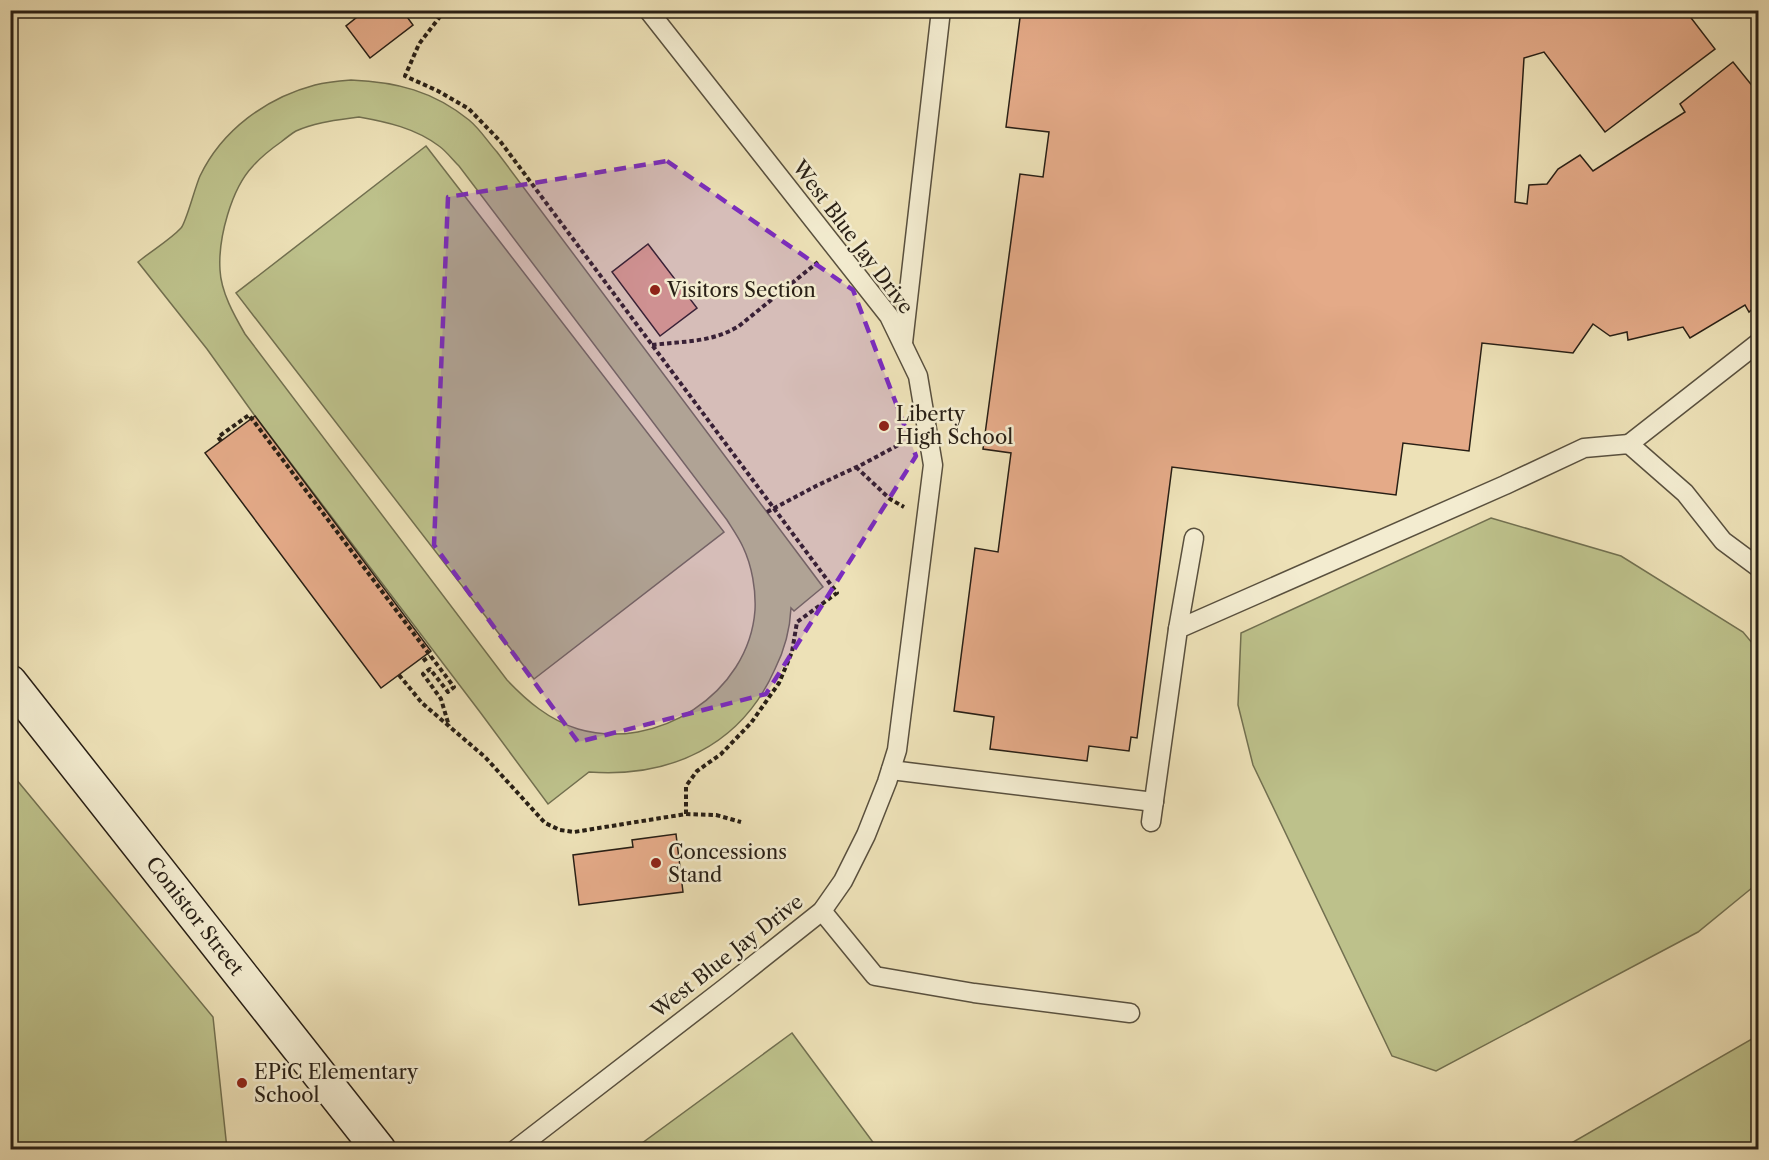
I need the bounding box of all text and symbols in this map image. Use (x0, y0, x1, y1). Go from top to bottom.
street label: West Blue Jay Drive (787, 155, 918, 318)
place label: Visitors Section (666, 278, 816, 302)
marker: Visitors Section (648, 283, 662, 297)
place label: Liberty High School (896, 402, 1013, 449)
marker: Liberty High School (877, 419, 891, 433)
place label: Concessions Stand (668, 840, 787, 887)
street label: Conistor Street (141, 852, 249, 980)
marker: Concessions Stand (649, 856, 663, 870)
street label: West Blue Jay Drive (646, 889, 808, 1023)
place label: EPiC Elementary School (254, 1060, 419, 1107)
marker: EPiC Elementary School (235, 1076, 249, 1090)

